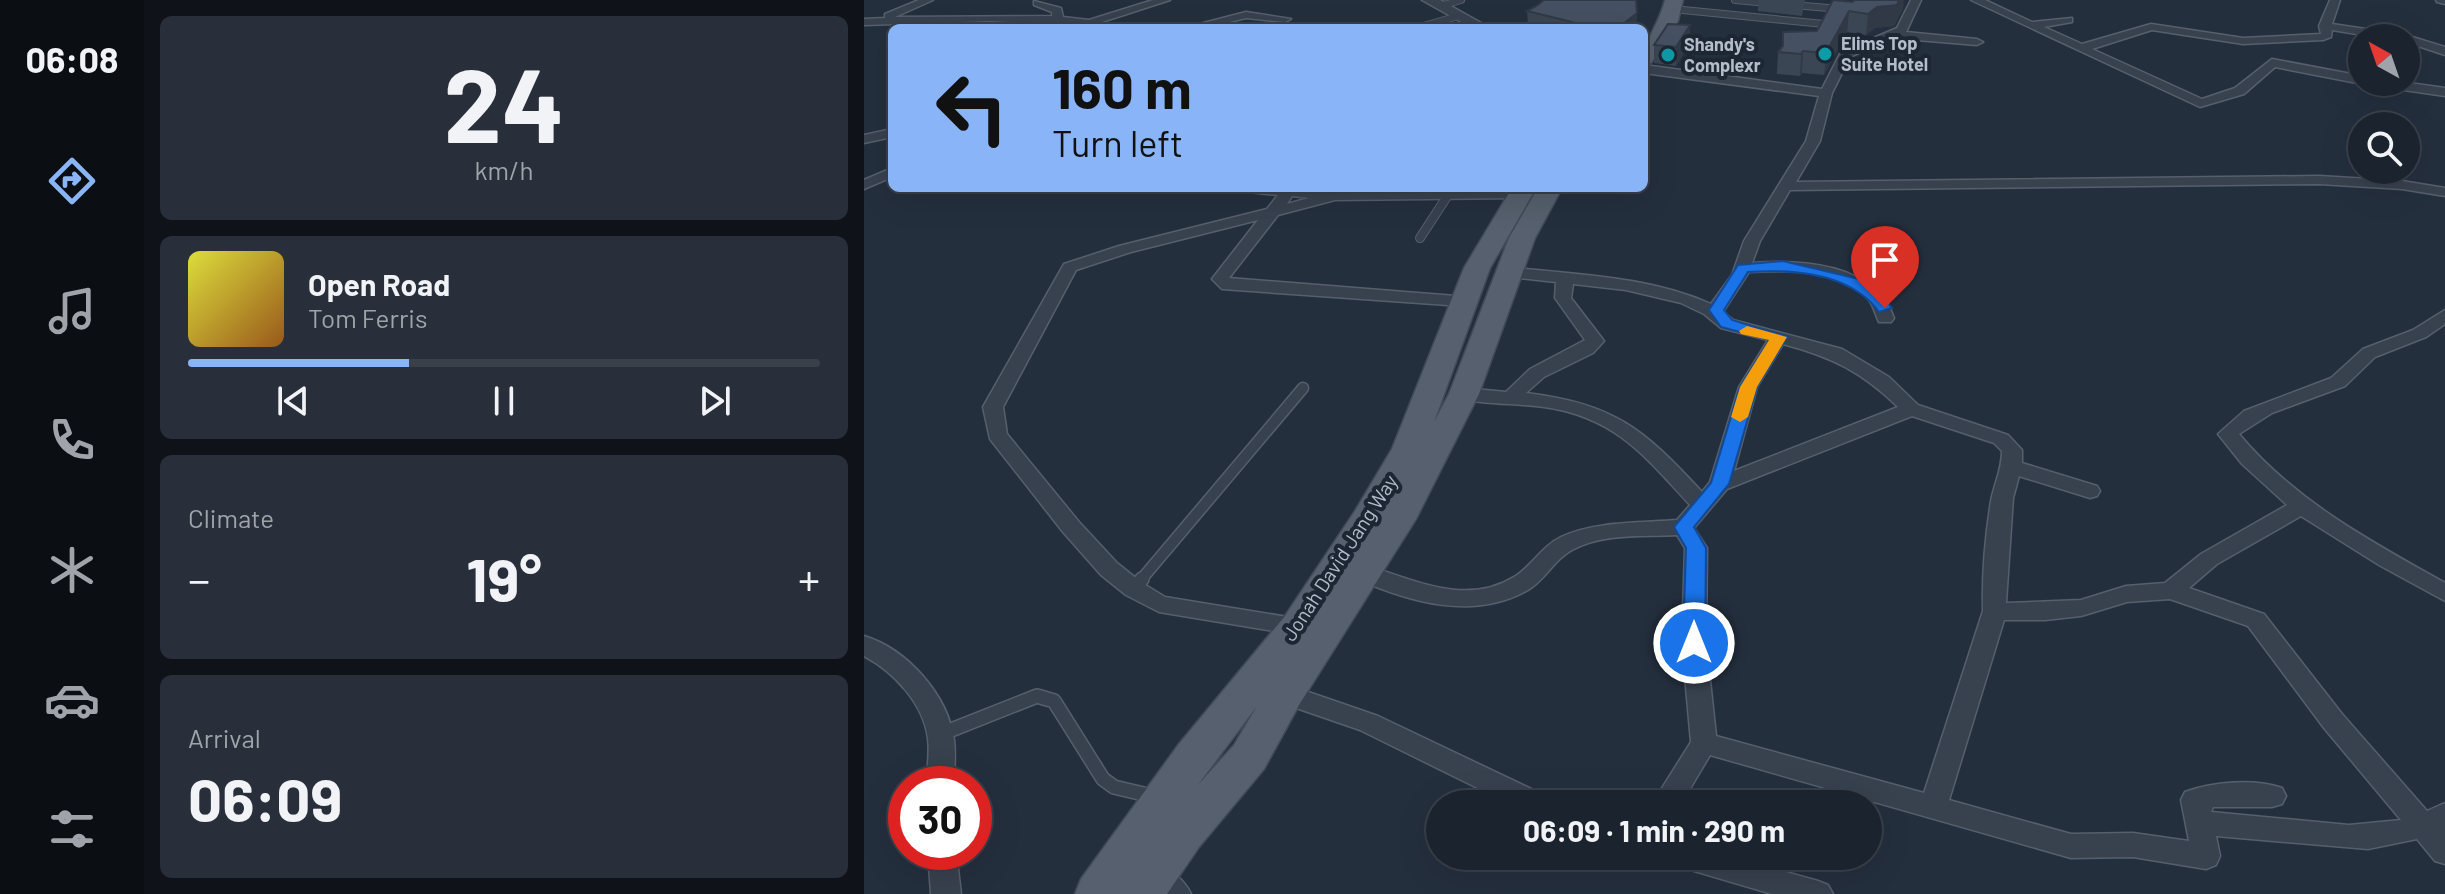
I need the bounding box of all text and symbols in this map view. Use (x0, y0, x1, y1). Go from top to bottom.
north arrow (2348, 24, 2420, 96)
map controls (2348, 24, 2420, 184)
place label: Elims Top Suite Hotel (1841, 32, 1928, 75)
place label: Shandy's Complexr (1684, 33, 1761, 76)
text: 06:08 (26, 37, 118, 80)
text: 24 (443, 39, 565, 164)
marker: Elims Top Suite Hotel (1816, 45, 1834, 63)
marker: Shandy's Complexr (1659, 46, 1677, 64)
text: 160 m (1052, 53, 1192, 120)
icon: left (920, 56, 1024, 160)
button: search (2348, 112, 2420, 184)
text: Turn left (1052, 121, 1183, 164)
icon: directions (44, 153, 100, 209)
text: km/h (475, 154, 533, 185)
pin (1851, 226, 1919, 308)
icon: arrive (1863, 238, 1907, 282)
text: Open Road (308, 266, 450, 302)
icon: music (44, 283, 100, 339)
text: Tom Ferris (308, 302, 428, 333)
icon: previous (271, 379, 315, 423)
icon: pause (482, 379, 526, 423)
icon: next (693, 379, 737, 423)
icon: phone (44, 412, 100, 468)
street label: Jonah David Jang Way (1276, 470, 1402, 645)
text: Climate (188, 502, 274, 533)
icon: climate (44, 542, 100, 598)
text: 19° (466, 542, 542, 614)
text: − (188, 552, 210, 605)
text: + (798, 552, 820, 605)
position arrow (1652, 601, 1736, 685)
icon: car (44, 672, 100, 728)
text: Arrival (188, 722, 261, 753)
text: 06:09 (188, 762, 342, 834)
speed limit sign: 30 (888, 766, 992, 870)
icon: filters (44, 801, 100, 857)
text: 06:09 · 1 min · 290 m (1523, 812, 1785, 848)

